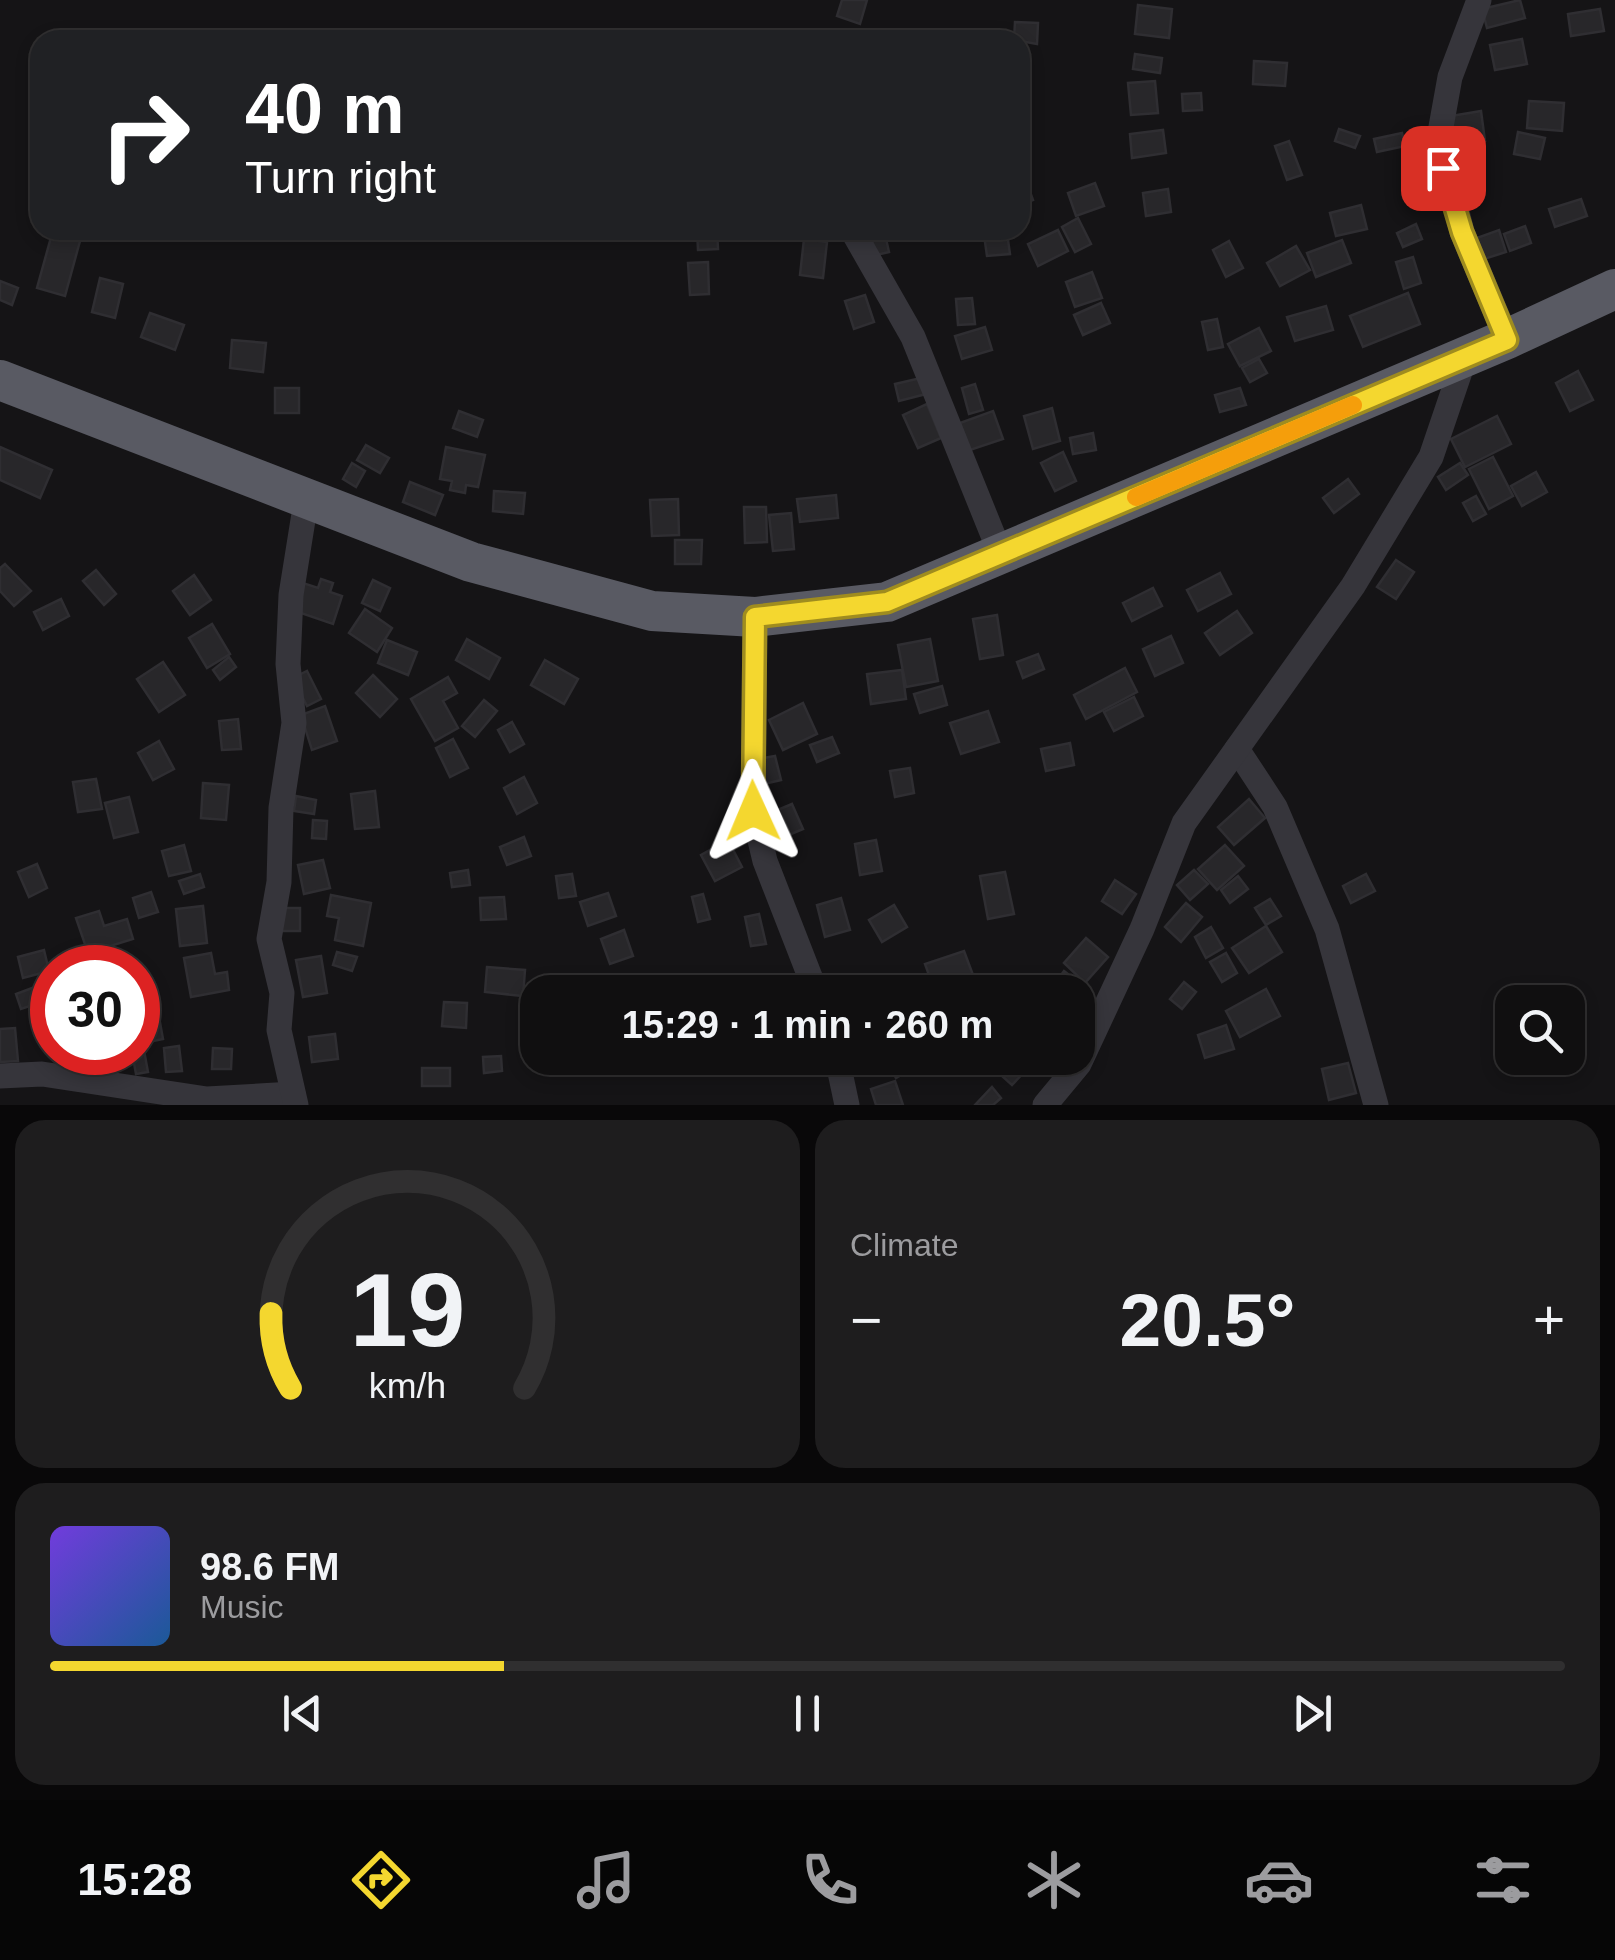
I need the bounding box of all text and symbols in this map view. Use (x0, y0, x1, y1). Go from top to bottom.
icon: right (80, 70, 210, 200)
text: 40 m (245, 70, 405, 148)
pin (1401, 126, 1486, 211)
icon: arrive (1416, 141, 1471, 196)
text: Turn right (245, 152, 436, 203)
position arrow (701, 759, 805, 863)
speed limit sign: 30 (30, 945, 160, 1075)
map controls (1495, 985, 1585, 1075)
button: search (1495, 985, 1585, 1075)
text: 15:29 · 1 min · 260 m (622, 1004, 993, 1046)
text: Climate (850, 1227, 958, 1263)
text: 19 (350, 1252, 465, 1368)
text: 20.5° (1120, 1278, 1295, 1362)
text: − (850, 1289, 882, 1351)
text: + (1533, 1289, 1565, 1351)
text: km/h (369, 1366, 446, 1406)
text: 98.6 FM (200, 1546, 339, 1588)
text: Music (200, 1589, 284, 1625)
icon: previous (275, 1686, 330, 1741)
icon: pause (780, 1686, 835, 1741)
icon: next (1285, 1686, 1340, 1741)
icon: directions (346, 1845, 416, 1915)
icon: music (571, 1845, 641, 1915)
icon: phone (795, 1845, 865, 1915)
icon: climate (1019, 1845, 1089, 1915)
icon: car (1244, 1845, 1314, 1915)
icon: filters (1468, 1845, 1538, 1915)
text: 15:28 (77, 1854, 192, 1905)

